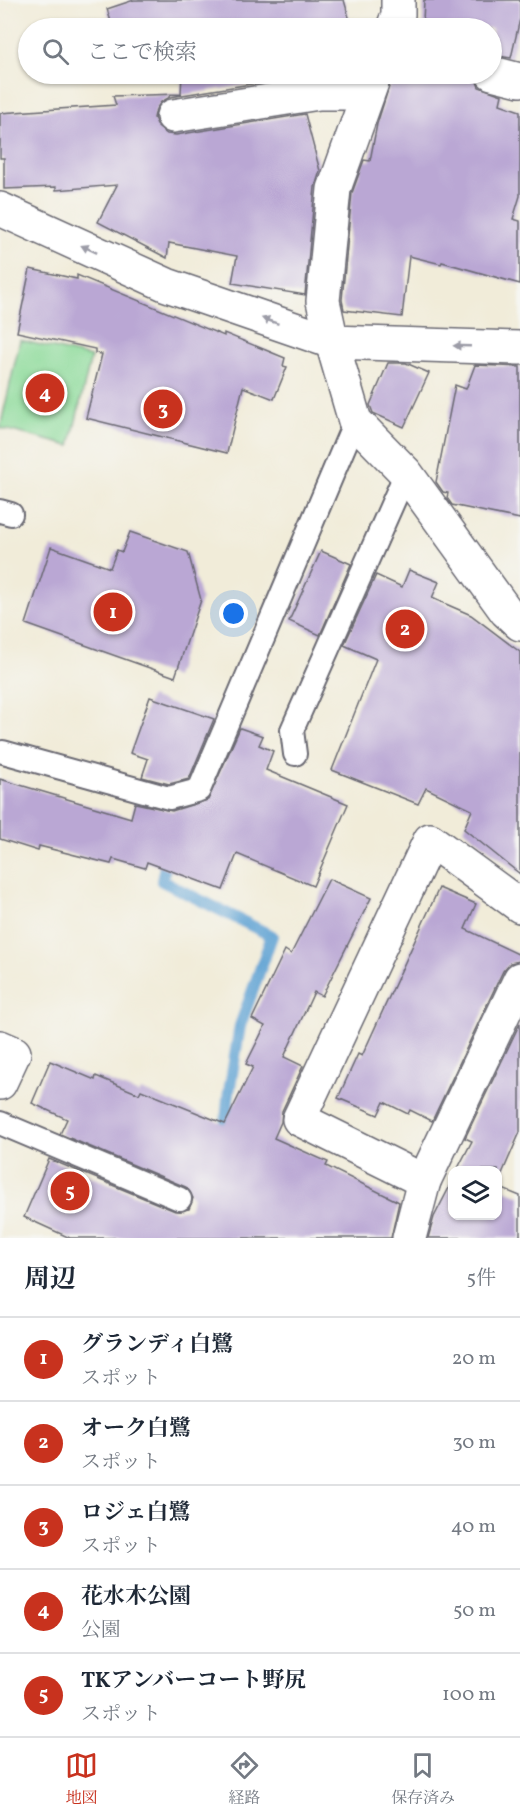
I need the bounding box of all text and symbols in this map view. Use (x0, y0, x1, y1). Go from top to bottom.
search box (18, 18, 502, 84)
icon: search (39, 35, 72, 68)
text: ここで検索 (87, 38, 197, 69)
one-way arrow (81, 245, 98, 254)
one-way arrow (261, 315, 279, 325)
one-way arrow (452, 341, 471, 350)
pin: 4 (26, 370, 64, 416)
pin: 3 (144, 386, 182, 432)
pin: 1 (94, 590, 132, 634)
your location (219, 599, 248, 628)
pin: 2 (386, 606, 424, 652)
map controls (448, 1166, 502, 1220)
button: layers (448, 1166, 502, 1220)
pin: 5 (50, 1168, 90, 1214)
text: 周辺 (24, 1262, 76, 1298)
text: 5件 (466, 1265, 496, 1293)
text: グランディ白鷺 (81, 1330, 233, 1361)
text: 1 (39, 1345, 48, 1373)
text: 20 m (452, 1345, 496, 1373)
text: スポット (81, 1365, 161, 1393)
text: オーク白鷺 (81, 1414, 191, 1445)
text: 2 (38, 1429, 49, 1457)
text: 30 m (452, 1429, 496, 1457)
text: スポット (81, 1449, 161, 1477)
text: ロジェ白鷺 (81, 1498, 191, 1529)
text: 3 (38, 1513, 49, 1541)
text: 40 m (451, 1513, 496, 1541)
text: スポット (81, 1533, 161, 1561)
text: 花水木公園 (81, 1582, 191, 1613)
text: 4 (37, 1597, 50, 1625)
text: 50 m (453, 1597, 496, 1625)
text: 公園 (81, 1617, 121, 1645)
text: TKアンバーコート野尻 (81, 1666, 306, 1697)
text: 5 (39, 1681, 48, 1709)
text: 100 m (442, 1681, 496, 1709)
text: スポット (81, 1701, 161, 1729)
tab: 地図 (65, 1749, 98, 1810)
tab: 経路 (228, 1749, 261, 1810)
tab: 保存済み (391, 1749, 455, 1810)

